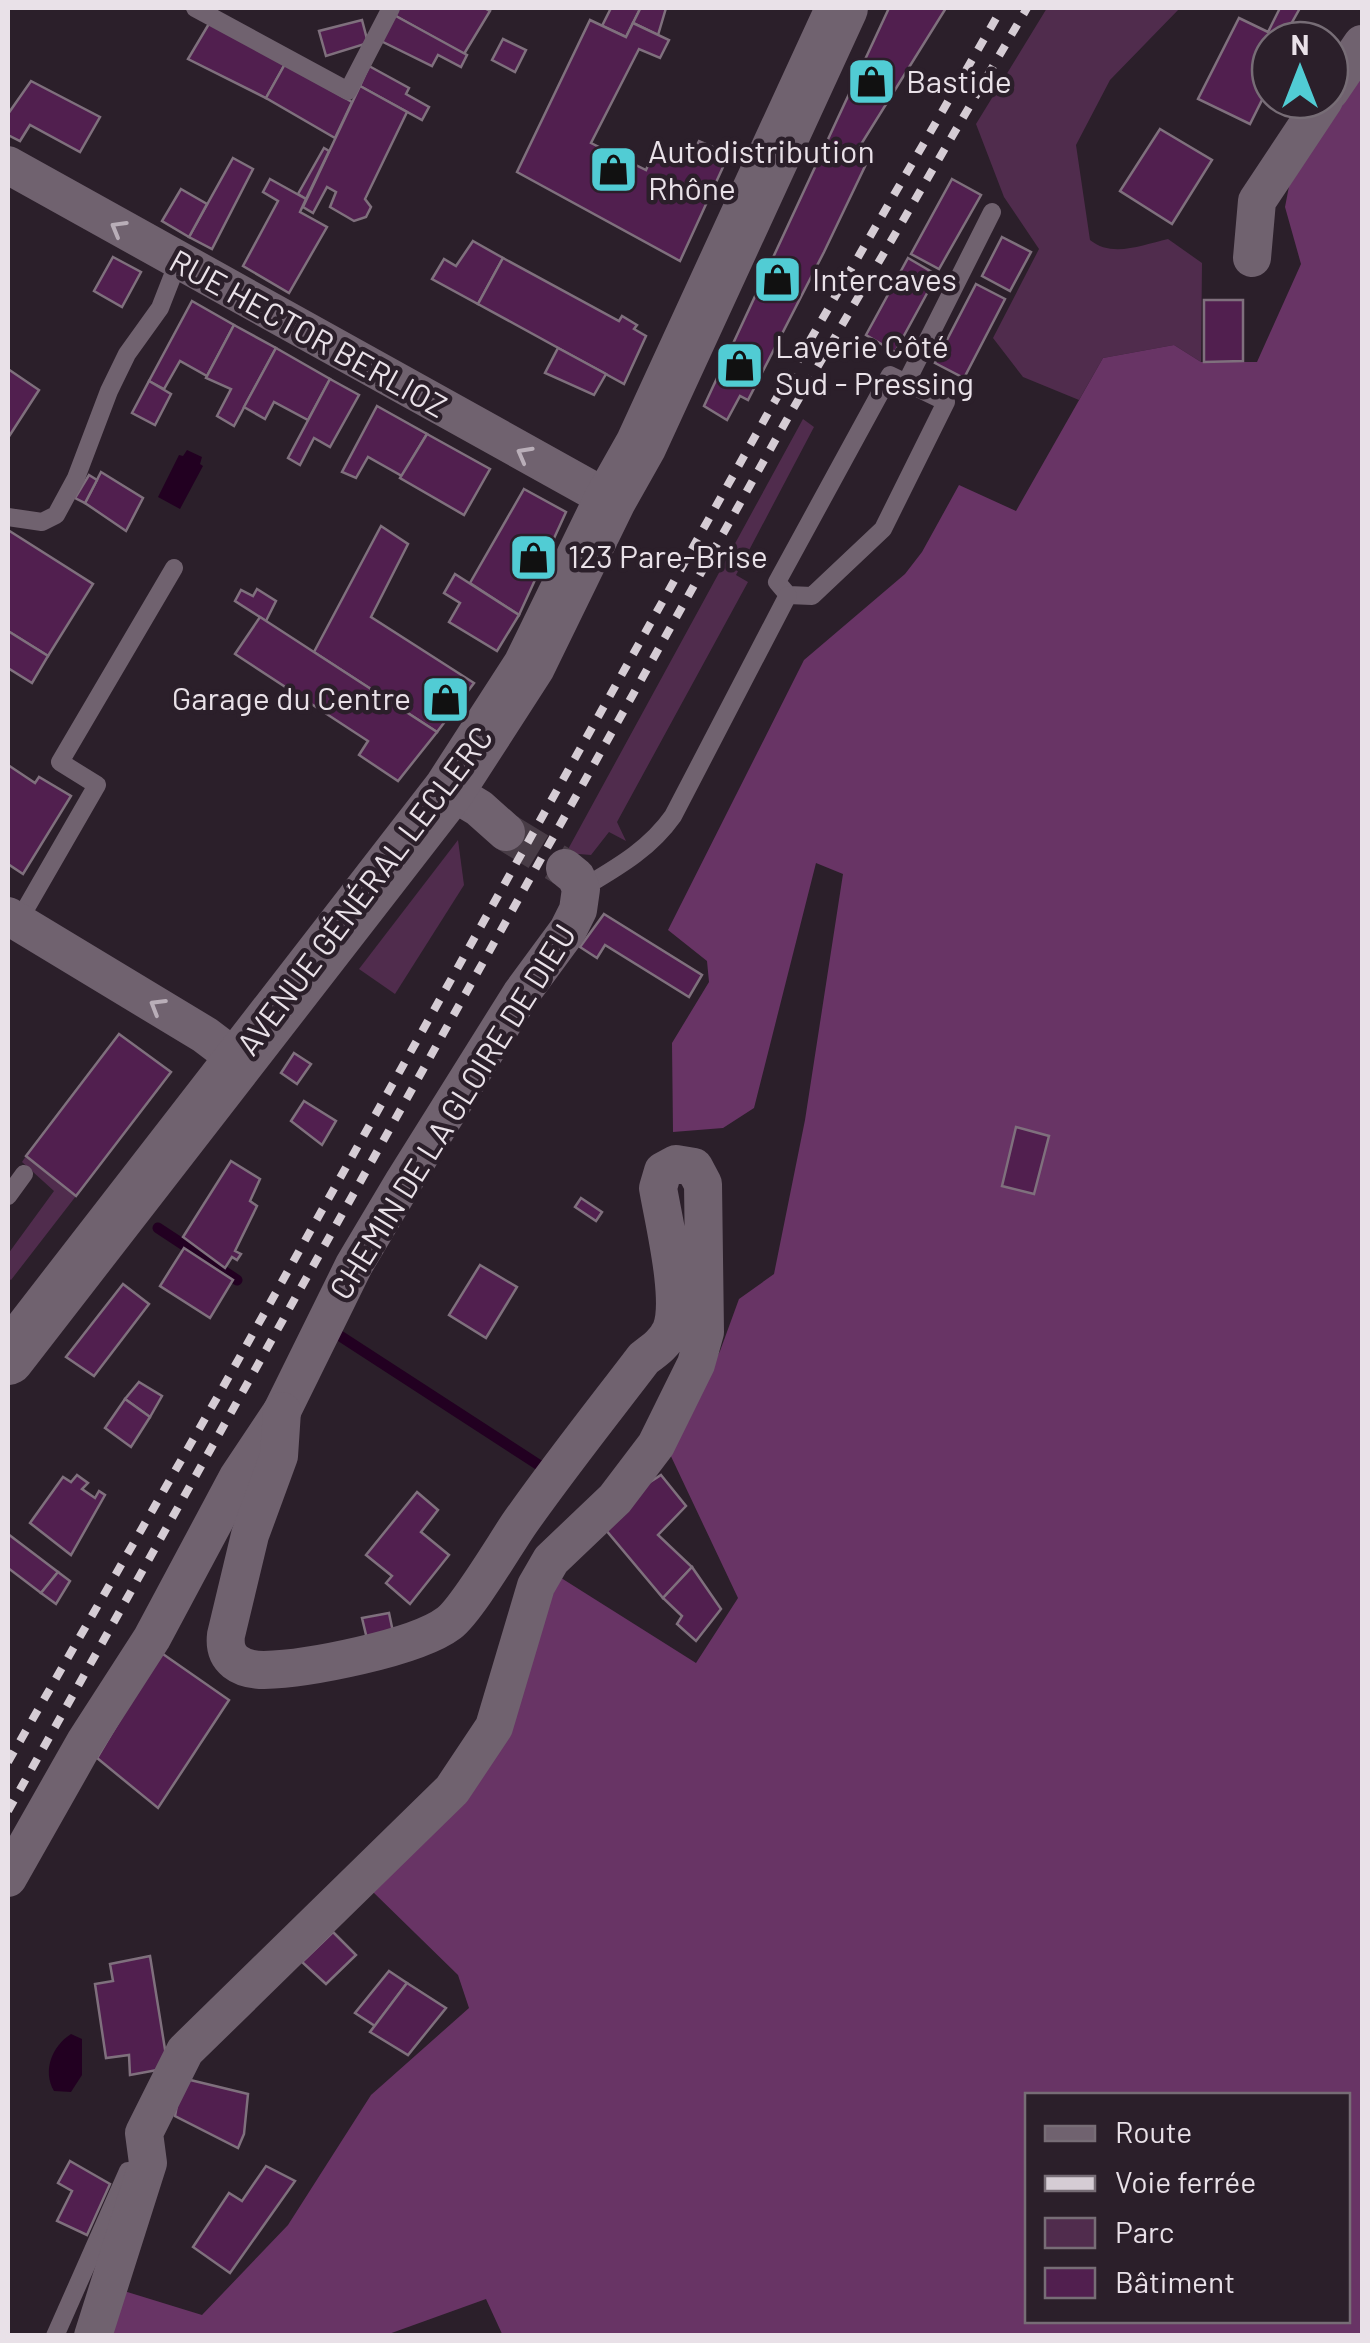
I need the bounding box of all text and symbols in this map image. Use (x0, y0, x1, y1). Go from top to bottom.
north arrow (1250, 20, 1350, 120)
text: N (1291, 27, 1309, 61)
shop icon: Bastide (845, 56, 897, 108)
place label: Bastide (906, 61, 1012, 99)
place label: Autodistribution Rhône (648, 131, 875, 206)
shop icon: Autodistribution Rhône (587, 144, 639, 196)
one-way arrow (110, 220, 128, 240)
street label: RUE HECTOR BERLIOZ (164, 240, 454, 424)
shop icon: Intercaves (751, 254, 803, 306)
place label: Intercaves (812, 259, 957, 297)
place label: Laverie Côté Sud - Pressing (775, 326, 974, 401)
shop icon: Laverie Côté Sud - Pressing (714, 339, 766, 391)
one-way arrow (517, 447, 535, 467)
shop icon: 123 Pare-Brise (507, 531, 559, 583)
place label: 123 Pare-Brise (568, 536, 768, 574)
shop icon: Garage du Centre (420, 673, 472, 725)
place label: Garage du Centre (172, 678, 411, 716)
street label: AVENUE GÉNÉRAL LECLERC (227, 718, 499, 1062)
street label: CHEMIN DE LA GLOIRE DE DIEU (320, 917, 583, 1305)
one-way arrow (150, 999, 168, 1018)
legend (1025, 2093, 1350, 2323)
text: Route (1115, 2113, 1192, 2149)
text: Voie ferrée (1115, 2163, 1256, 2199)
text: Parc (1115, 2213, 1174, 2249)
text: Bâtiment (1115, 2263, 1235, 2299)

